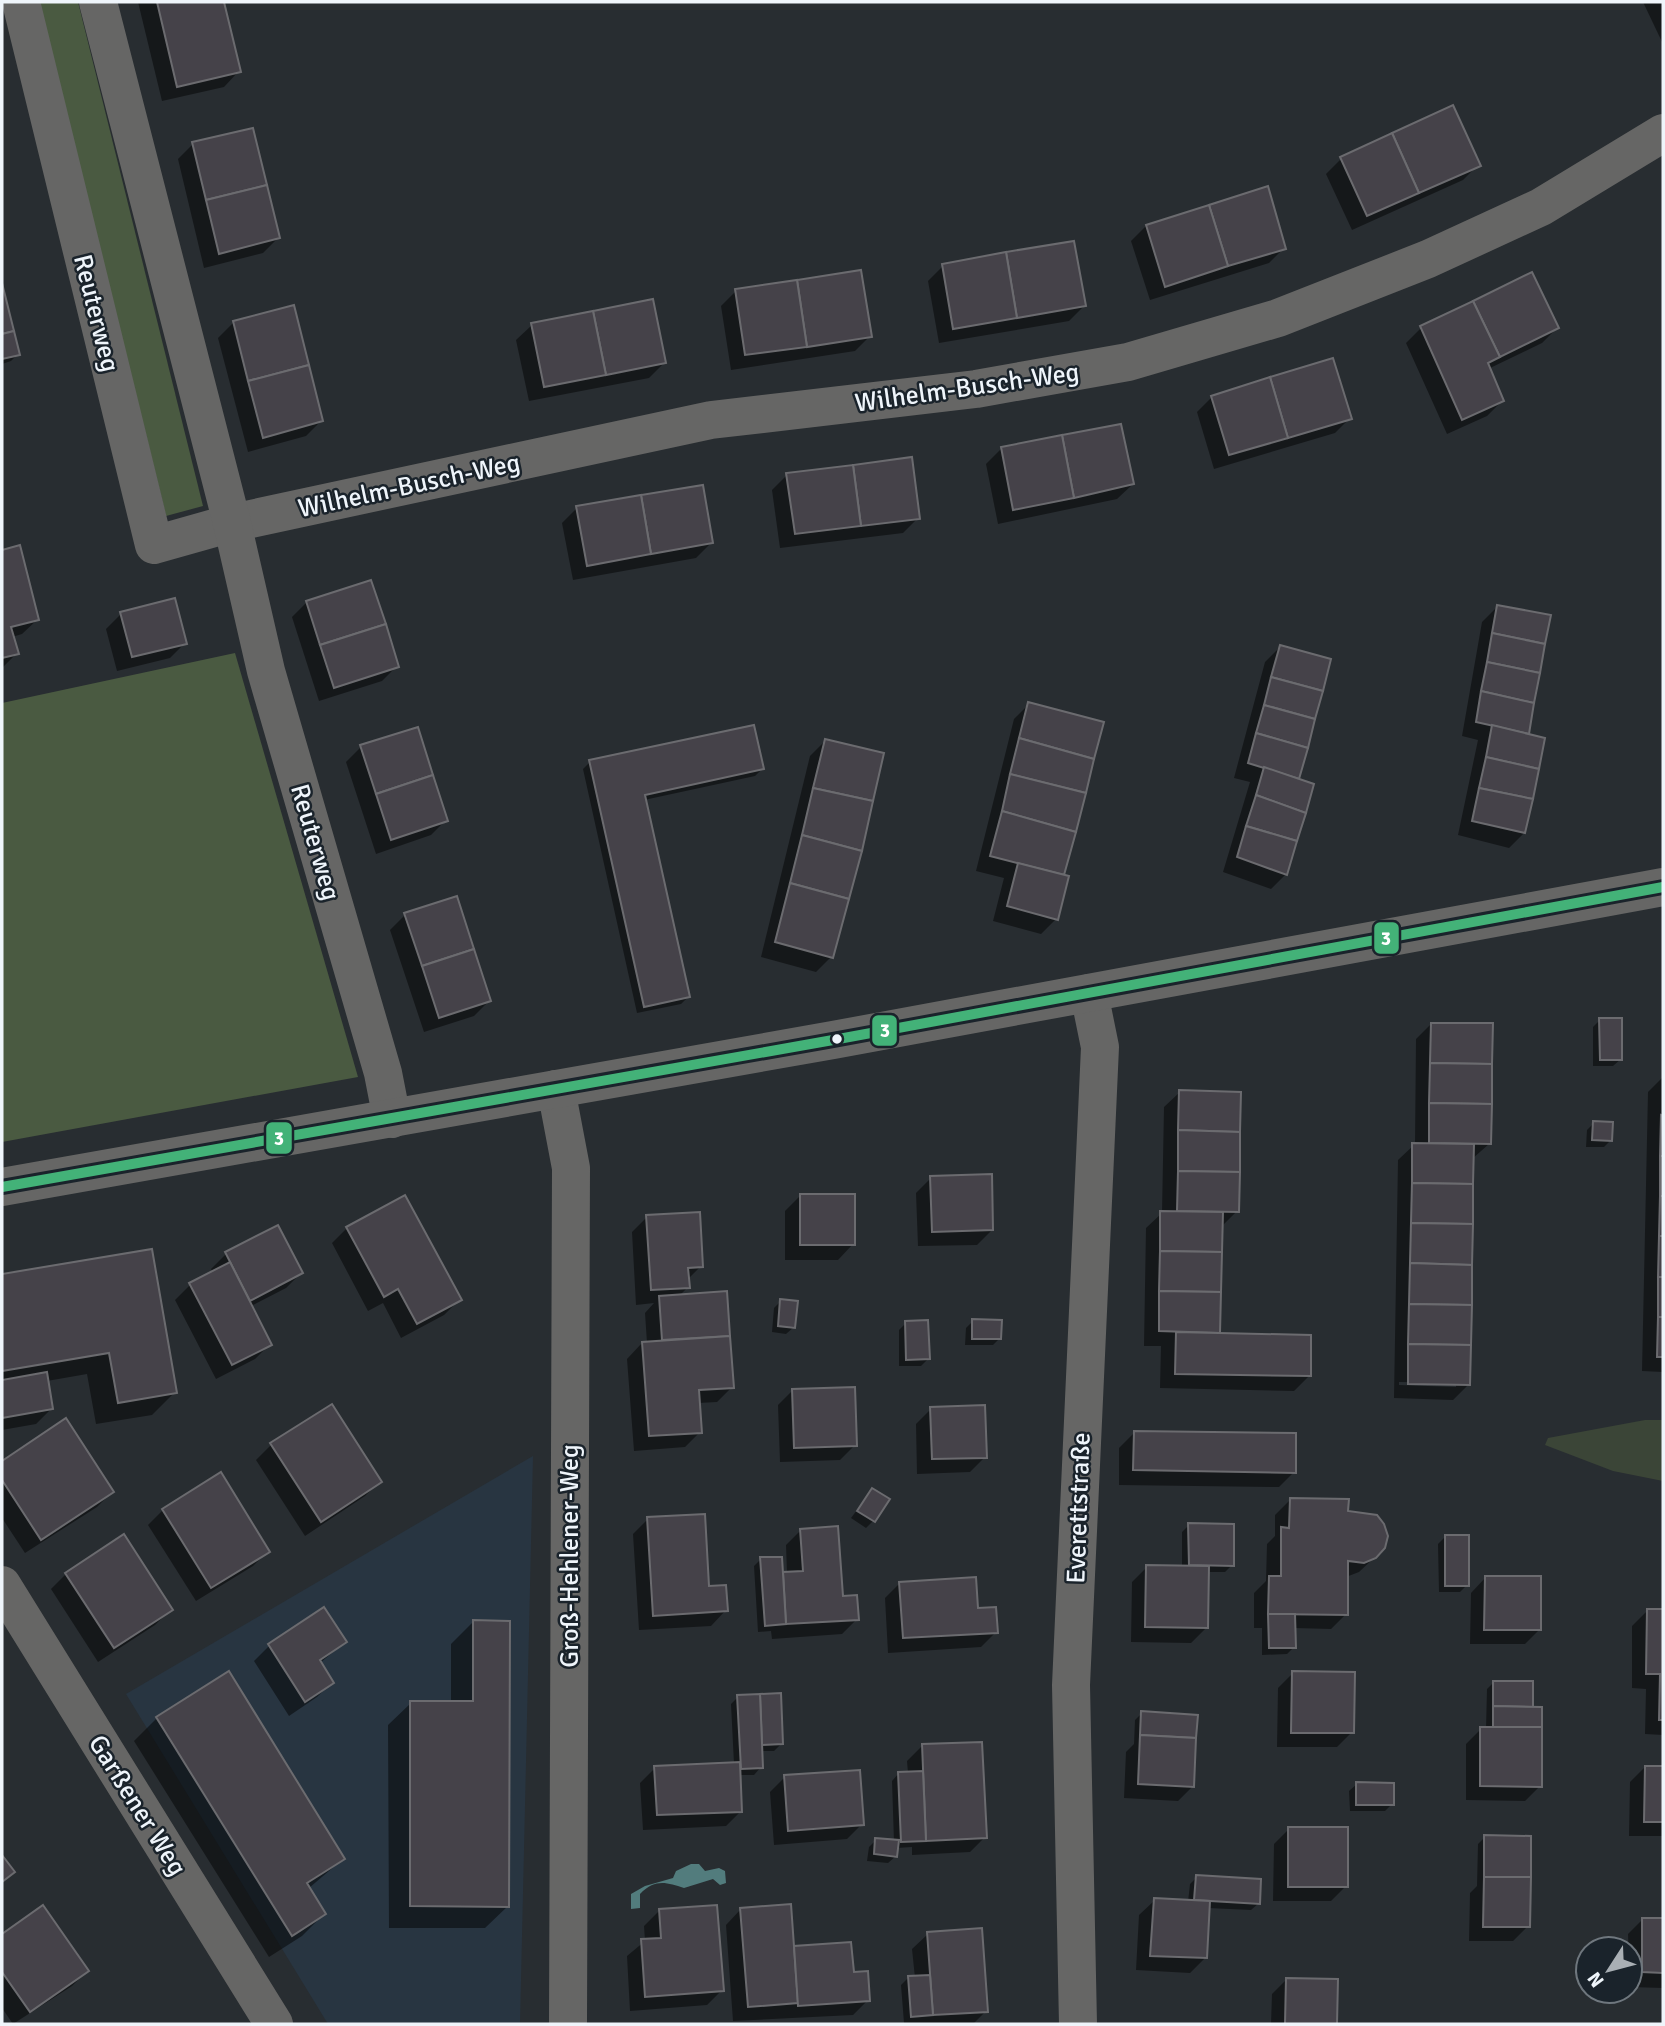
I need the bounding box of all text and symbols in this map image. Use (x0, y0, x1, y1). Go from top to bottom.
street label: Reuterweg (66, 251, 126, 375)
street label: Wilhelm-Busch-Weg (853, 356, 1081, 420)
street label: Wilhelm-Busch-Weg (295, 447, 523, 525)
street label: Reuterweg (283, 780, 347, 904)
line badge: 3 (1373, 921, 1400, 955)
text: 3 (1381, 927, 1391, 951)
line badge: 3 (871, 1014, 898, 1047)
text: 3 (880, 1019, 890, 1043)
unlabelled marker (830, 1032, 844, 1046)
line badge: 3 (265, 1121, 293, 1155)
text: 3 (274, 1127, 284, 1151)
street label: Everettstraße (1060, 1432, 1098, 1584)
street label: Groß-Hehlener-Weg (554, 1444, 586, 1668)
street label: Garßener Weg (81, 1729, 193, 1882)
north arrow (1574, 1935, 1644, 2005)
text: N (1582, 1967, 1610, 1992)

